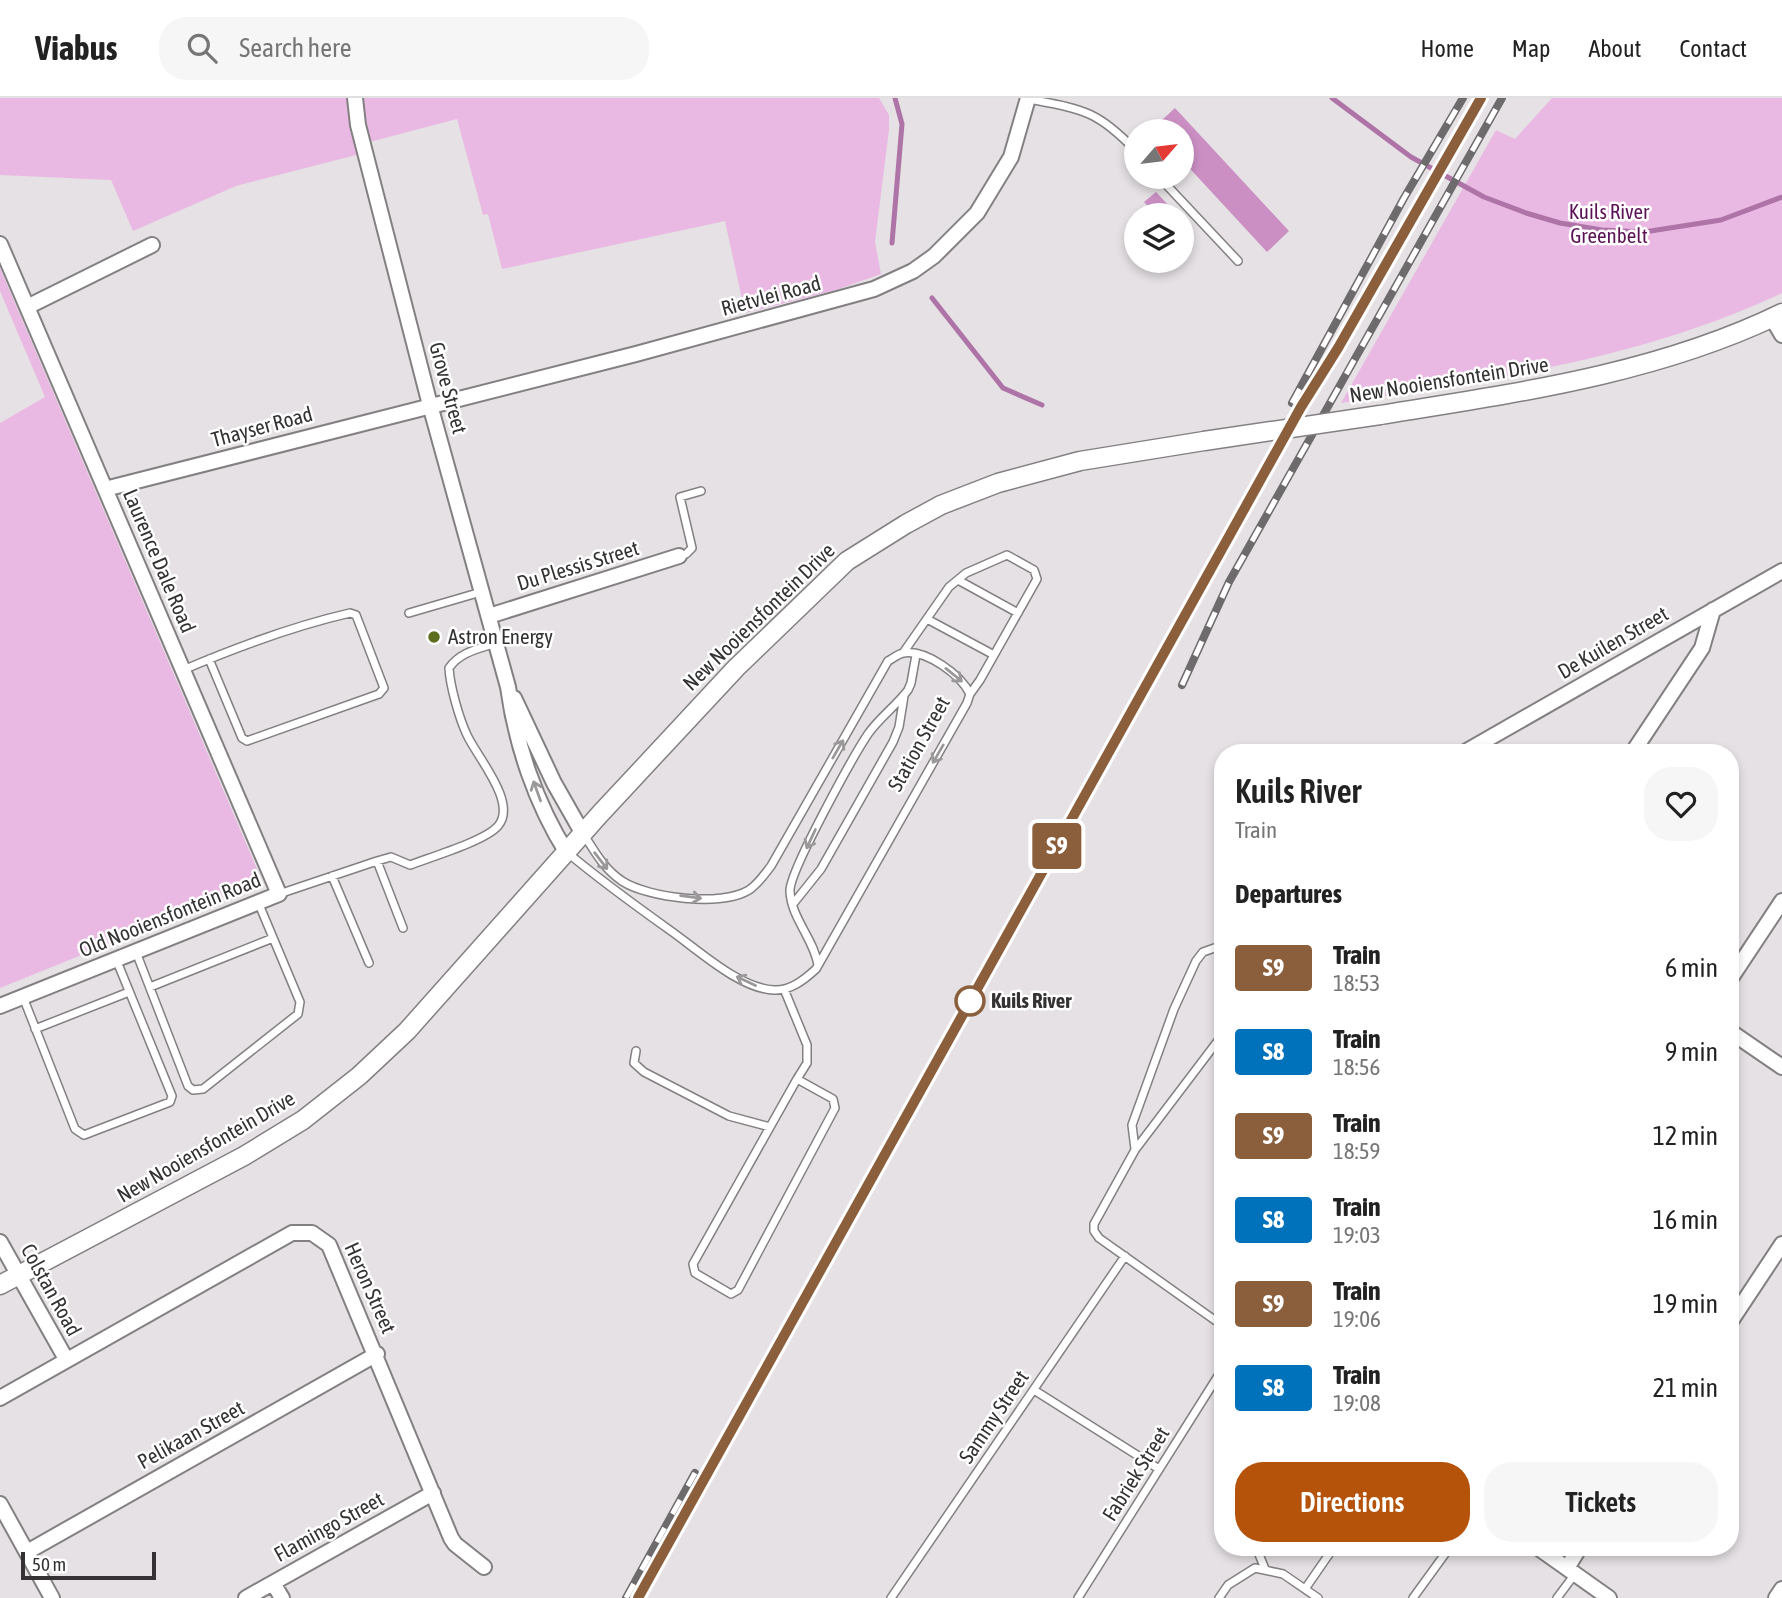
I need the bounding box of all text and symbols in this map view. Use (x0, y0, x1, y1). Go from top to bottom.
search box (159, 17, 649, 80)
text: Viabus (35, 29, 117, 67)
icon: search (183, 29, 221, 67)
text: Search here (239, 33, 352, 63)
text: Home (1420, 35, 1474, 62)
text: Map (1512, 35, 1550, 62)
text: About (1588, 35, 1641, 62)
text: Contact (1679, 35, 1747, 62)
north arrow (1124, 119, 1194, 189)
map controls (1124, 119, 1194, 273)
park label: Kuils River Greenbelt (1569, 199, 1650, 247)
button: layers (1124, 203, 1194, 273)
street label: Rietvlei Road (718, 270, 823, 320)
street label: Grove Street (425, 339, 473, 436)
street label: New Nooiensfontein Drive (1348, 351, 1550, 407)
street label: Thayser Road (209, 401, 315, 451)
street label: Laurence Dale Road (119, 485, 201, 636)
street label: Du Plessis Street (514, 535, 641, 595)
street label: New Nooiensfontein Drive (678, 538, 839, 695)
street label: De Kuilen Street (1553, 601, 1672, 683)
place label: Astron Energy (448, 624, 553, 648)
marker: Astron Energy (426, 629, 442, 645)
one-way arrow (945, 667, 963, 683)
street label: Station Street (882, 692, 954, 795)
one-way arrow (831, 740, 845, 760)
one-way arrow (931, 743, 945, 763)
button: heart (1644, 767, 1718, 841)
text: Kuils River (1235, 772, 1361, 810)
one-way arrow (530, 781, 542, 803)
text: Train (1235, 817, 1277, 843)
line badge: S9 (1026, 823, 1088, 869)
one-way arrow (804, 828, 818, 849)
text: S9 (1046, 832, 1068, 859)
one-way arrow (594, 851, 609, 869)
street label: Old Nooiensfontein Road (75, 867, 264, 961)
text: Departures (1235, 879, 1342, 909)
one-way arrow (679, 891, 701, 904)
text: Train (1333, 940, 1381, 970)
text: 6 min (1665, 953, 1718, 983)
text: S9 (1263, 954, 1284, 981)
text: 18:53 (1333, 970, 1380, 996)
one-way arrow (736, 974, 757, 987)
marker: Kuils River (955, 986, 985, 1016)
place label: Kuils River (991, 988, 1072, 1012)
text: Train (1333, 1024, 1381, 1054)
text: 9 min (1665, 1037, 1718, 1067)
text: S8 (1263, 1038, 1284, 1065)
text: 18:56 (1333, 1054, 1380, 1080)
street label: New Nooiensfontein Drive (112, 1085, 299, 1207)
text: Train (1333, 1108, 1381, 1138)
text: 12 min (1653, 1121, 1718, 1151)
text: S9 (1263, 1122, 1284, 1149)
text: 18:59 (1333, 1138, 1380, 1164)
text: Train (1333, 1192, 1381, 1222)
text: 16 min (1653, 1205, 1718, 1235)
text: S8 (1263, 1206, 1284, 1233)
text: 19:03 (1333, 1222, 1381, 1248)
street label: Heron Street (340, 1238, 402, 1337)
street label: Colstan Road (17, 1239, 87, 1340)
text: Train (1333, 1276, 1381, 1306)
text: 19 min (1653, 1289, 1718, 1319)
text: S9 (1263, 1290, 1284, 1317)
text: 19:06 (1333, 1306, 1381, 1332)
text: Train (1333, 1360, 1381, 1390)
street label: Sammy Street (953, 1366, 1033, 1467)
text: 21 min (1653, 1373, 1718, 1403)
text: S8 (1263, 1374, 1284, 1401)
text: 19:08 (1333, 1390, 1381, 1416)
street label: Pelikaan Street (133, 1395, 248, 1473)
street label: Fabriek Street (1097, 1422, 1174, 1525)
button: Directions (1235, 1462, 1470, 1542)
button: Tickets (1484, 1462, 1718, 1542)
street label: Flamingo Street (270, 1486, 387, 1566)
scale bar (21, 1549, 156, 1581)
text: 50 m (32, 1553, 66, 1575)

